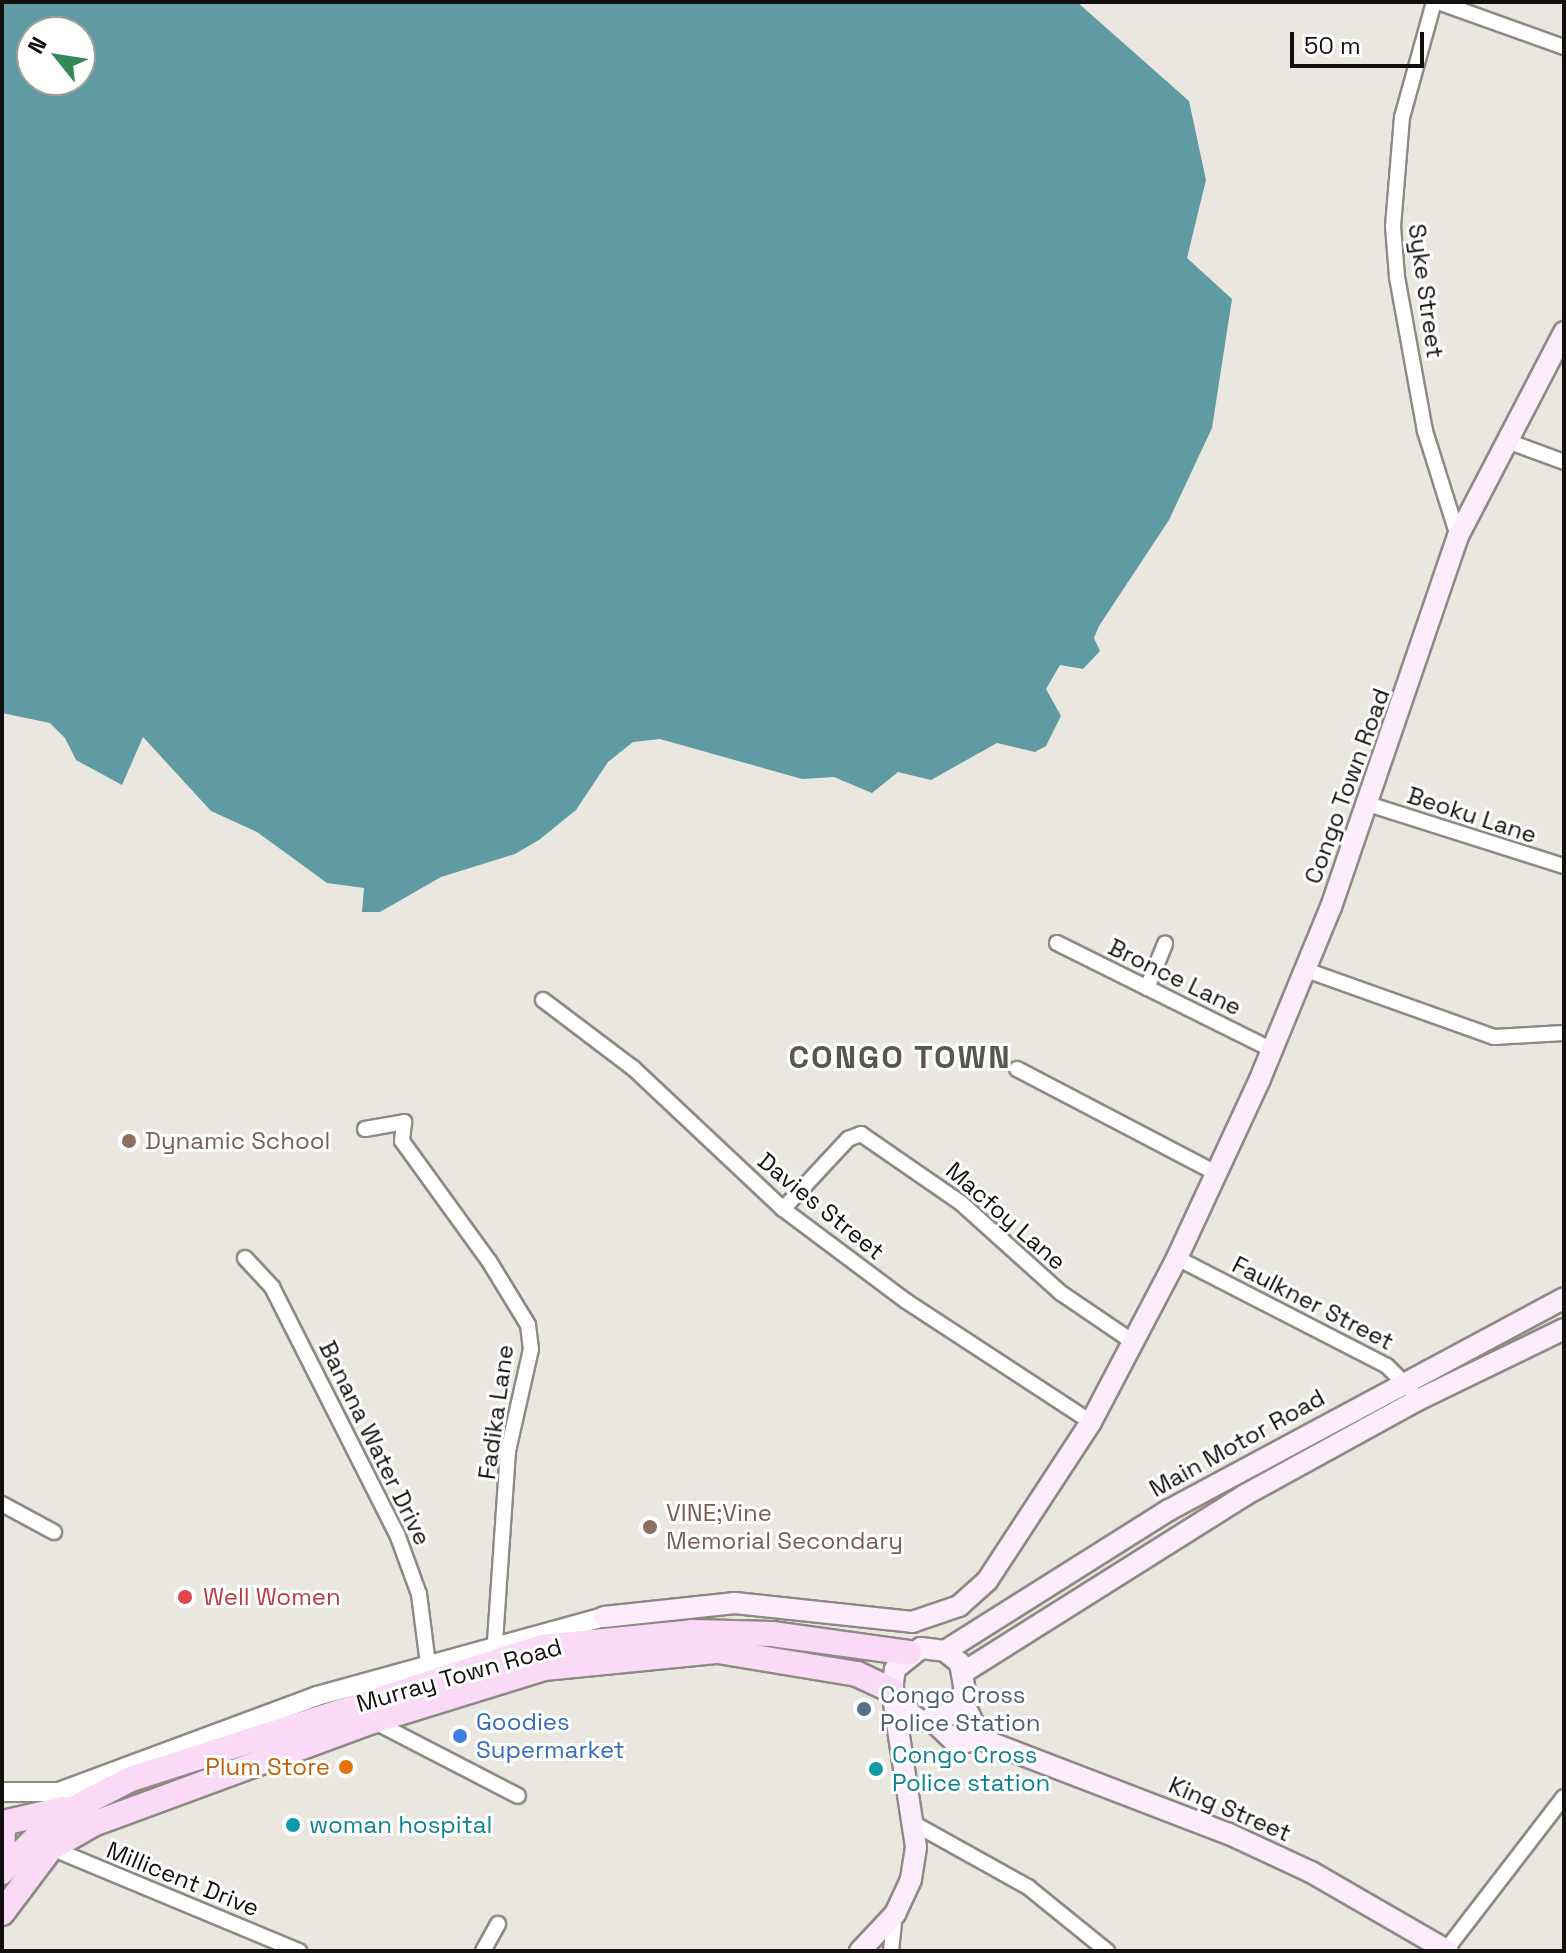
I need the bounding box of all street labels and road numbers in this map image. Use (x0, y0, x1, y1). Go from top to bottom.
street label: Syke Street (1402, 222, 1450, 360)
street label: Congo Town Road (1298, 684, 1396, 888)
street label: Beoku Lane (1404, 781, 1540, 849)
street label: Bronce Lane (1104, 932, 1246, 1022)
street label: Davies Street (752, 1146, 890, 1266)
street label: Macfoy Lane (940, 1156, 1072, 1276)
street label: Faulkner Street (1227, 1250, 1399, 1356)
street label: Banana Water Drive (313, 1336, 437, 1550)
street label: Fadika Lane (472, 1343, 520, 1481)
street label: Main Motor Road (1144, 1383, 1330, 1503)
street label: Murray Town Road (353, 1632, 565, 1718)
street label: King Street (1164, 1770, 1296, 1848)
street label: Millicent Drive (103, 1835, 263, 1923)

